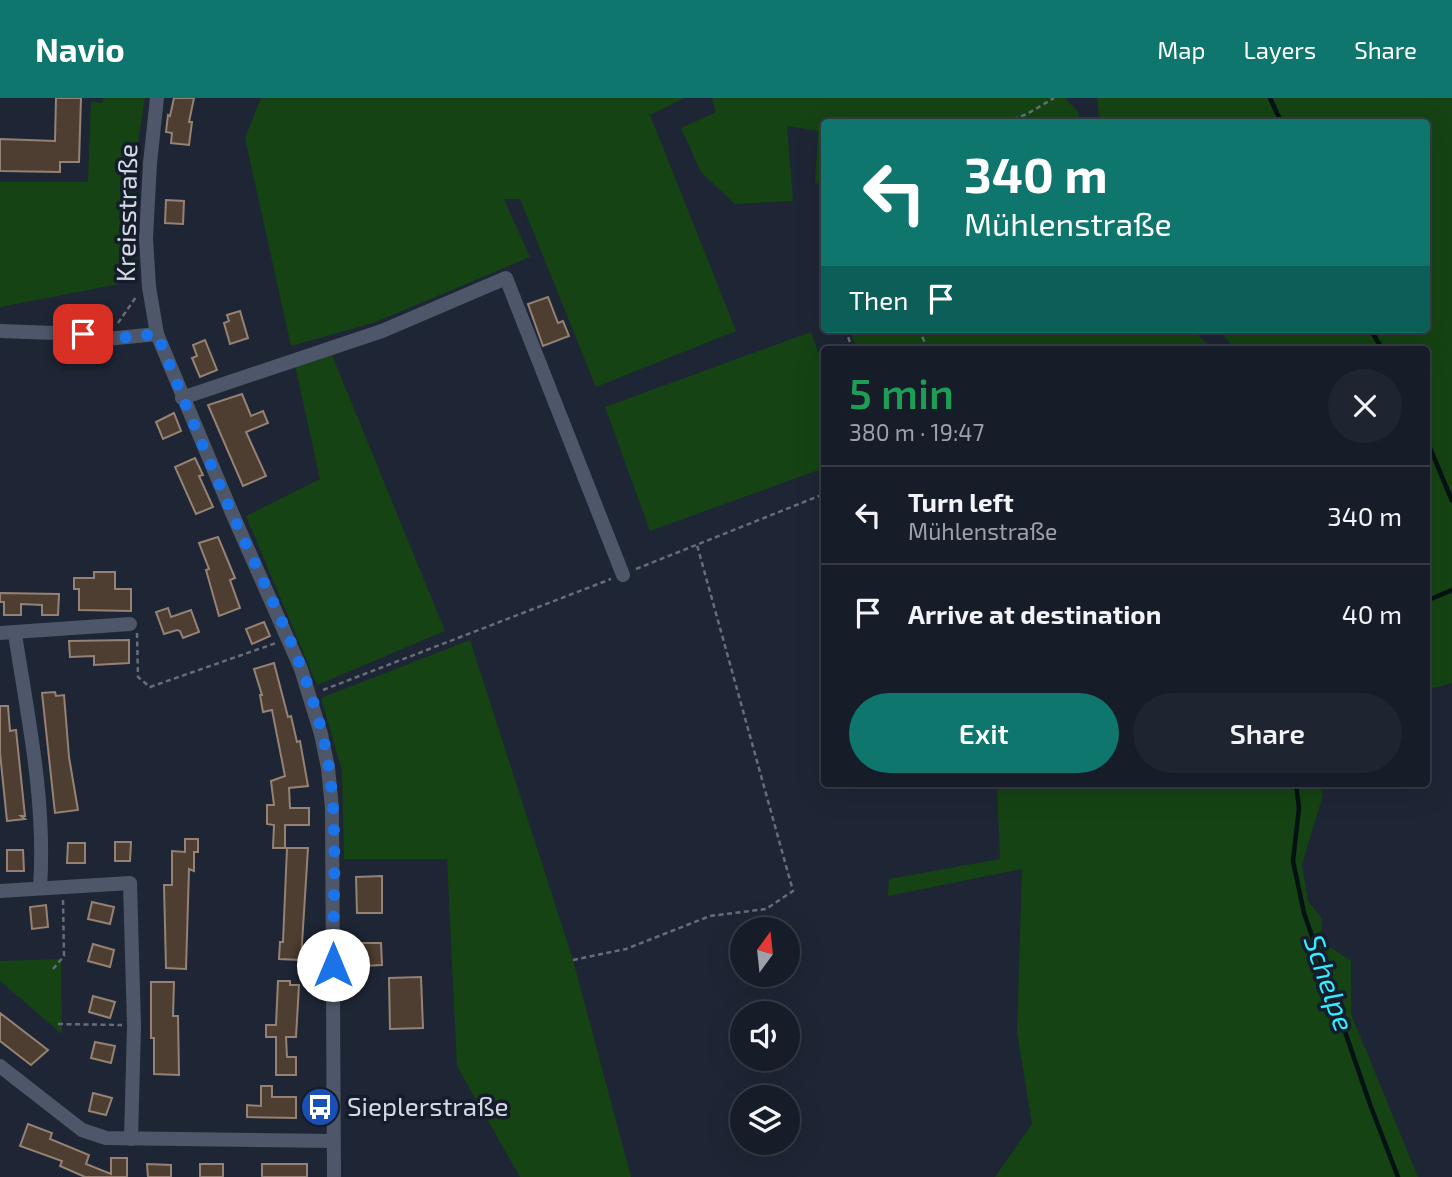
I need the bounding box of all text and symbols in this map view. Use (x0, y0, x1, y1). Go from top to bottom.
text: Navio (35, 29, 125, 69)
text: Map (1157, 35, 1205, 64)
text: Layers (1243, 35, 1316, 64)
text: Share (1354, 35, 1417, 64)
street label: Kreisstraße (109, 144, 142, 282)
text: 340 m (964, 144, 1108, 203)
icon: left (849, 147, 940, 238)
text: Mühlenstraße (964, 204, 1172, 242)
icon: arrive (922, 280, 960, 318)
text: Then (849, 284, 908, 315)
pin (53, 304, 113, 364)
icon: arrive (64, 315, 102, 353)
text: 5 min (849, 367, 954, 417)
button: close (1328, 369, 1402, 443)
text: 380 m · 19:47 (849, 418, 984, 446)
text: Turn left (908, 486, 1014, 517)
icon: left (849, 496, 887, 534)
text: 340 m (1327, 500, 1402, 531)
text: Mühlenstraße (908, 517, 1057, 545)
icon: arrive (849, 594, 887, 632)
text: Arrive at destination (908, 598, 1161, 629)
text: 40 m (1342, 598, 1402, 629)
button: Exit (849, 693, 1119, 773)
button: Share (1133, 693, 1402, 773)
north arrow (730, 917, 800, 987)
map controls (730, 917, 800, 1155)
position arrow (296, 928, 370, 1002)
water label: Schelpe (1298, 930, 1362, 1035)
button: sound (730, 1001, 800, 1071)
button: layers (730, 1085, 800, 1155)
bus stop icon: Sieplerstraße (299, 1086, 341, 1128)
place label: Sieplerstraße (347, 1090, 509, 1121)

